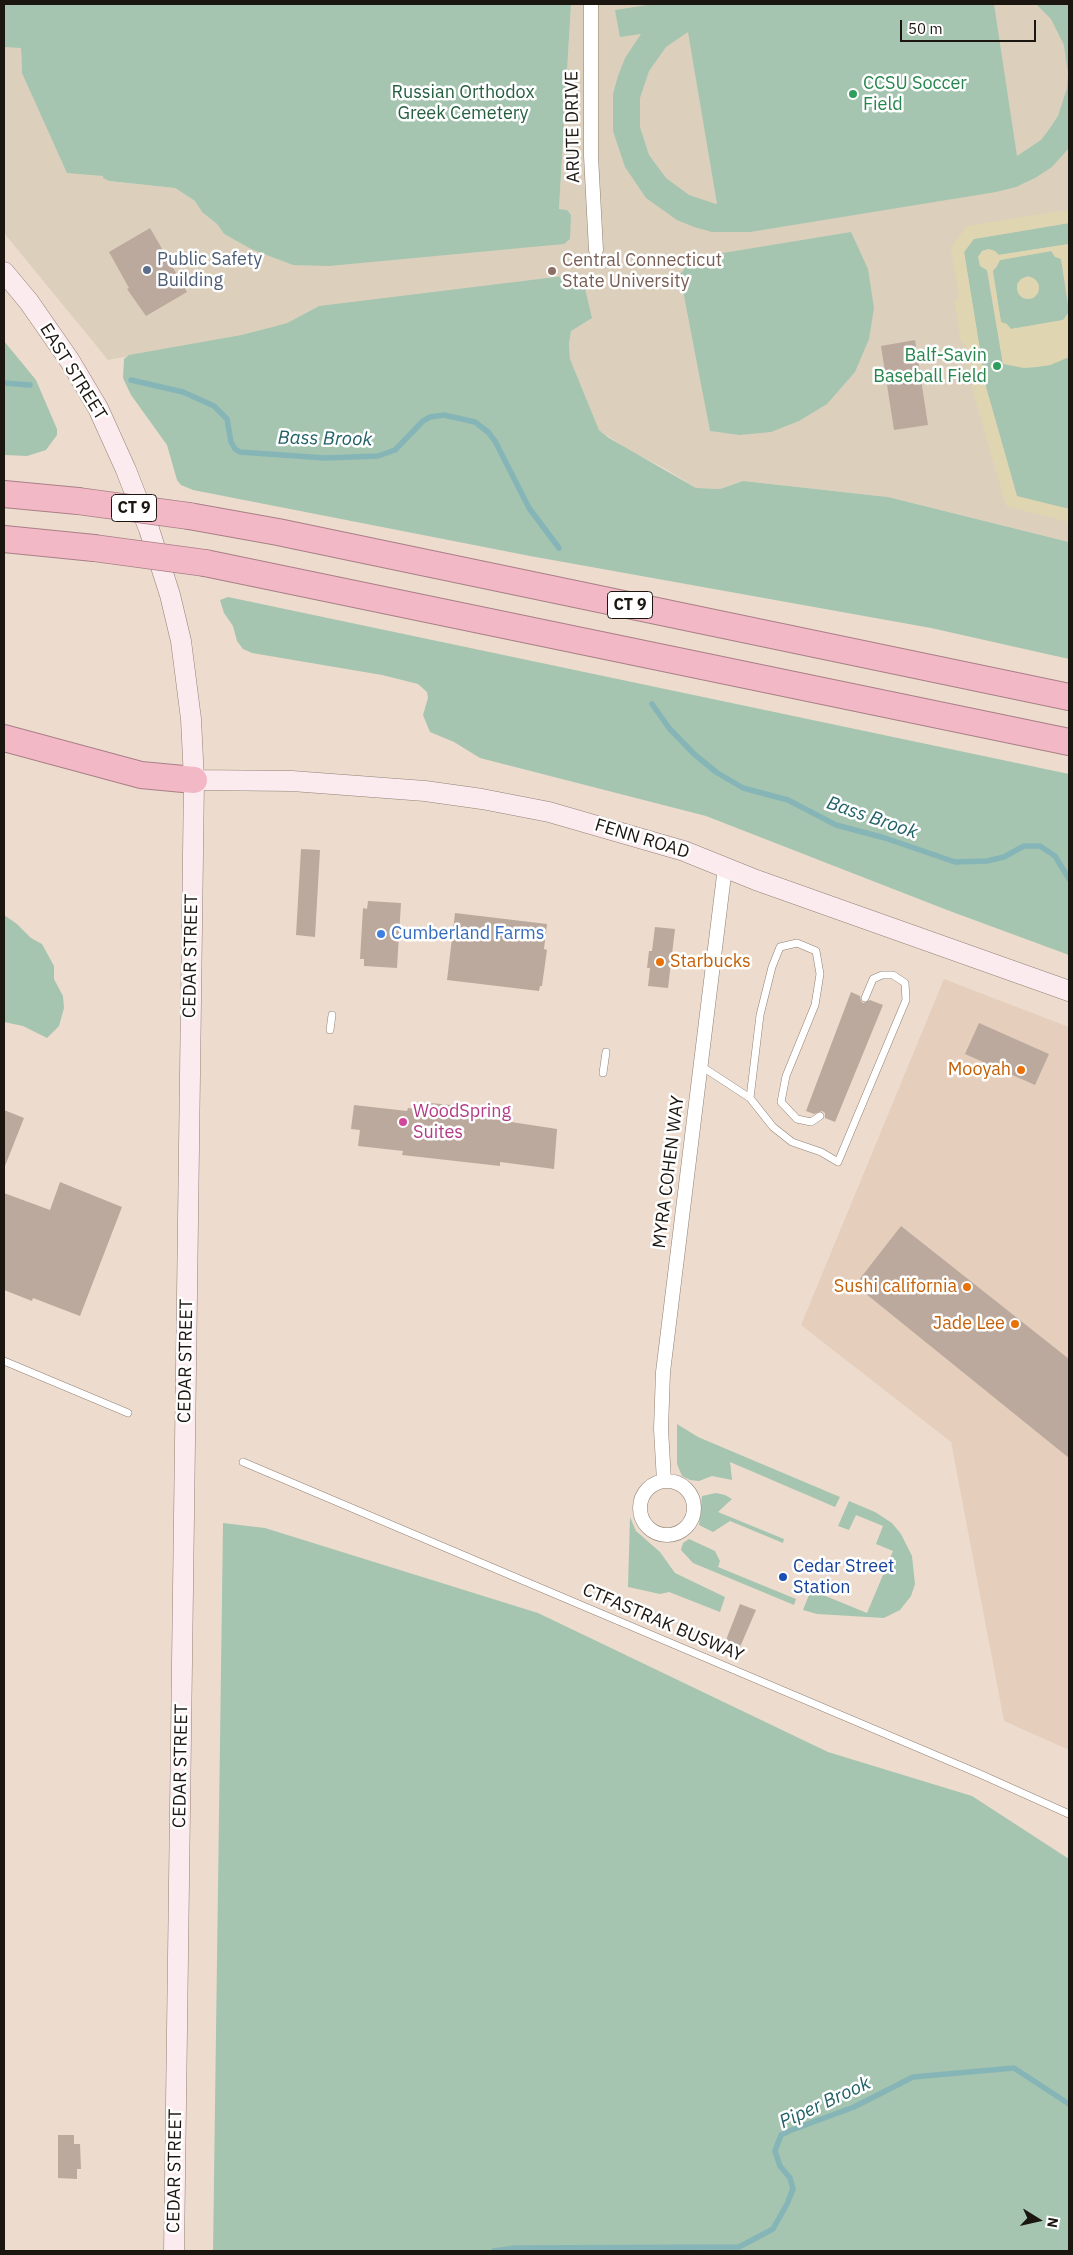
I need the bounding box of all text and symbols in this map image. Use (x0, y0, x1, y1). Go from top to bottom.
scale bar (903, 10, 1039, 42)
text: 50 m (908, 19, 943, 38)
street label: ARUTE DRIVE (561, 71, 585, 183)
place label: CCSU Soccer Field (863, 73, 967, 116)
park label: Russian Orthodox Greek Cemetery (391, 82, 535, 125)
marker: CCSU Soccer Field (847, 88, 859, 100)
place label: Public Safety Building (157, 249, 262, 292)
place label: Central Connecticut State University (562, 250, 722, 292)
marker: Public Safety Building (141, 264, 153, 276)
marker: Central Connecticut State University (546, 265, 558, 277)
street label: EAST STREET (35, 320, 111, 424)
place label: Balf-Savin Baseball Field (873, 345, 987, 388)
marker: Balf-Savin Baseball Field (991, 360, 1003, 372)
water label: Bass Brook (277, 427, 373, 451)
road number: CT 9 (112, 494, 156, 522)
road number: CT 9 (608, 592, 652, 618)
water label: Bass Brook (824, 792, 920, 844)
street label: FENN ROAD (592, 814, 692, 864)
street label: CEDAR STREET (179, 894, 203, 1018)
place label: Cumberland Farms (391, 923, 545, 945)
marker: Cumberland Farms (375, 928, 387, 940)
place label: Starbucks (670, 951, 751, 973)
marker: Starbucks (654, 956, 666, 968)
place label: Mooyah (948, 1059, 1011, 1081)
marker: Mooyah (1015, 1064, 1027, 1076)
street label: MYRA COHEN WAY (649, 1094, 689, 1250)
place label: WoodSpring Suites (413, 1101, 511, 1144)
marker: WoodSpring Suites (397, 1116, 409, 1128)
place label: Sushi california (834, 1276, 957, 1298)
marker: Sushi california (961, 1281, 973, 1293)
street label: CEDAR STREET (174, 1299, 198, 1423)
place label: Jade Lee (933, 1313, 1005, 1335)
marker: Jade Lee (1009, 1318, 1021, 1330)
place label: Cedar Street Station (793, 1556, 894, 1598)
marker: Cedar Street Station (777, 1571, 789, 1583)
street label: CTFASTRAK BUSWAY (579, 1579, 747, 1667)
street label: CEDAR STREET (169, 1704, 193, 1828)
water label: Piper Brook (776, 2072, 874, 2134)
street label: CEDAR STREET (163, 2109, 187, 2233)
north arrow (1013, 2195, 1063, 2245)
text: N (1043, 2216, 1063, 2229)

